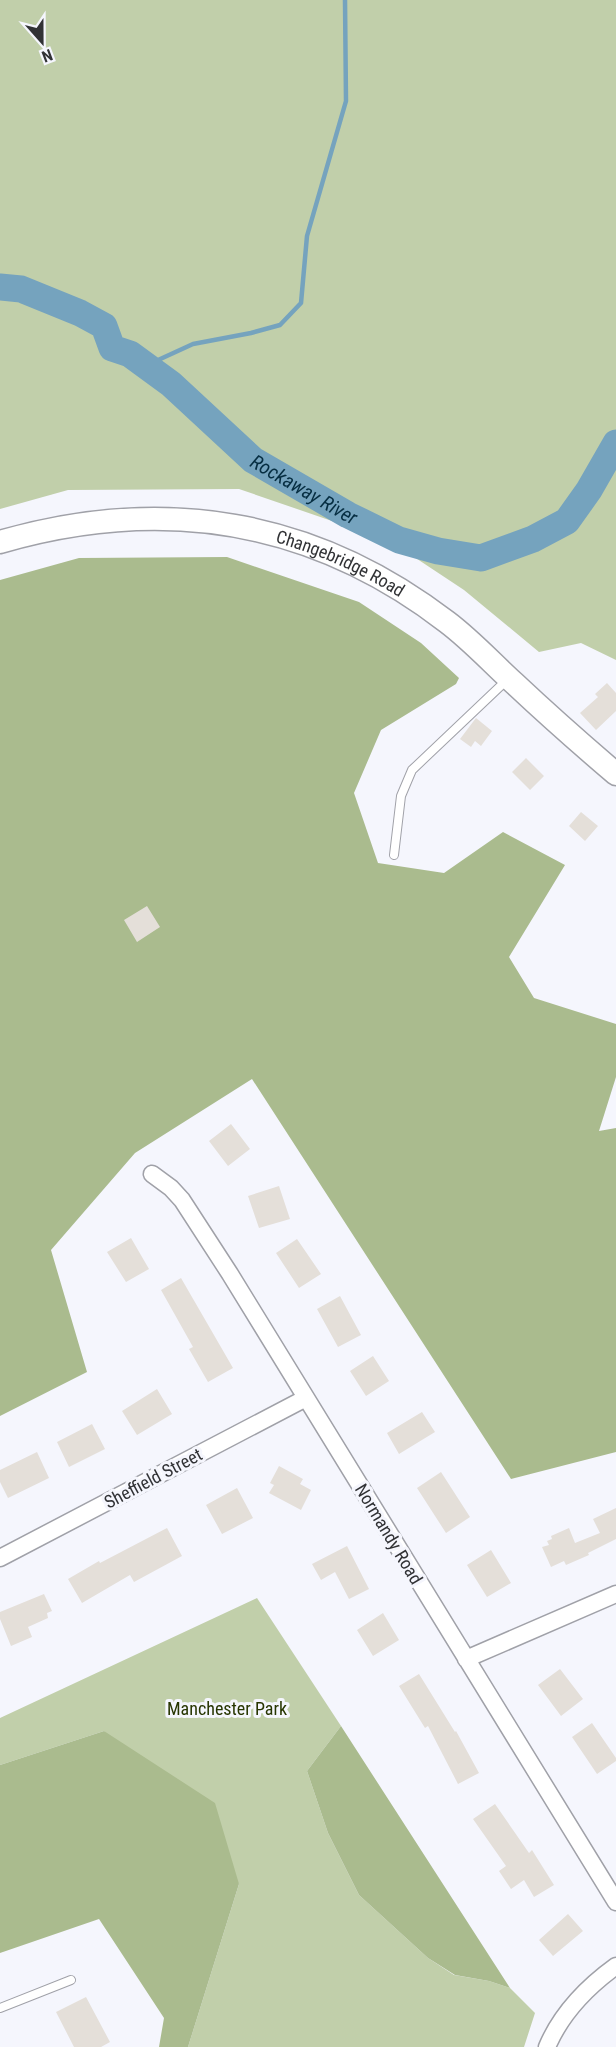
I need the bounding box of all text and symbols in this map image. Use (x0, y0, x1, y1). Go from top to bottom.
north arrow (12, 12, 72, 72)
text: N (39, 45, 55, 66)
water label: Rockaway River (246, 449, 362, 530)
street label: Changebridge Road (274, 525, 409, 600)
street label: Sheffield Street (101, 1443, 205, 1513)
street label: Normandy Road (351, 1480, 427, 1588)
park label: Manchester Park (167, 1698, 287, 1719)

